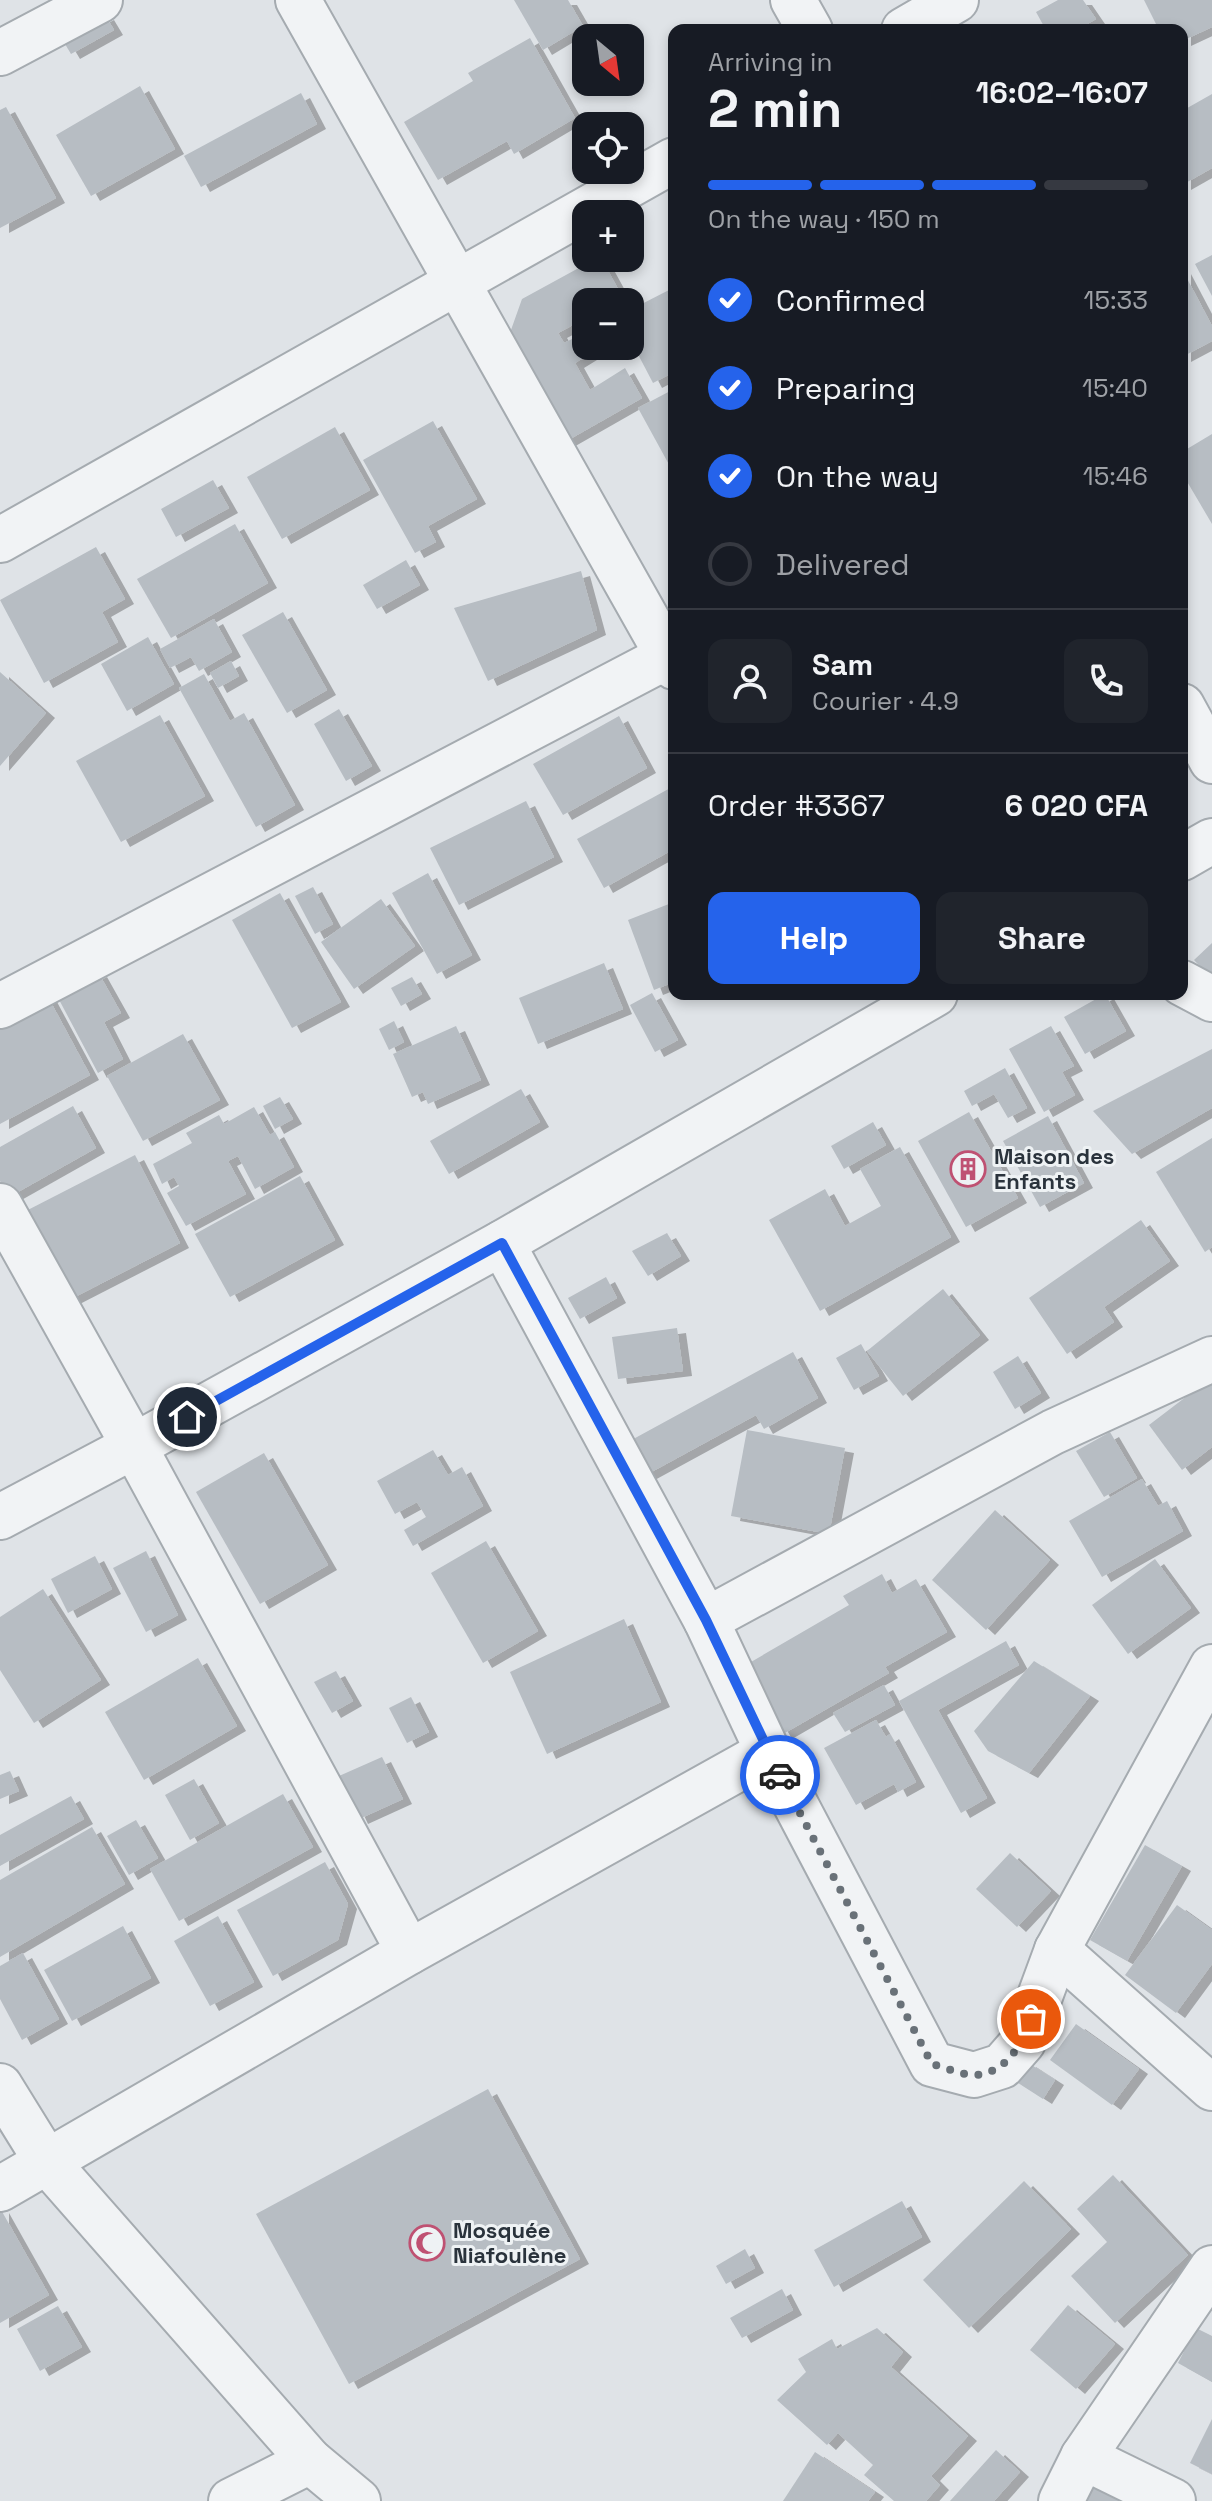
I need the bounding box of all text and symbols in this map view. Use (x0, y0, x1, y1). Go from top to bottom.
north arrow (572, 24, 644, 96)
map controls (572, 24, 644, 360)
text: Arriving in (708, 45, 832, 79)
text: 16:02–16:07 (976, 73, 1148, 112)
text: 2 min (708, 76, 842, 142)
button: locate (572, 112, 644, 184)
button: + (572, 200, 644, 272)
text: On the way · 150 m (708, 202, 940, 236)
icon: check (708, 278, 752, 322)
text: Confirmed (776, 281, 926, 320)
text: 15:33 (1084, 283, 1148, 317)
button: − (572, 288, 644, 360)
icon: check (708, 366, 752, 410)
text: Preparing (776, 369, 915, 408)
text: 15:40 (1082, 371, 1148, 405)
icon: check (708, 454, 752, 498)
text: On the way (776, 457, 939, 496)
text: 15:46 (1083, 459, 1148, 493)
text: Delivered (776, 545, 910, 584)
button: person (708, 639, 792, 723)
button: phone (1064, 639, 1148, 723)
text: Sam (812, 645, 873, 684)
text: Courier · 4.9 (812, 684, 959, 718)
text: Order #3367 (708, 786, 885, 825)
text: 6 020 CFA (1004, 786, 1148, 825)
button: Help (708, 892, 920, 984)
button: Share (936, 892, 1148, 984)
place label: Maison des Enfants (994, 1142, 1114, 1195)
building icon: Maison des Enfants (949, 1150, 987, 1188)
pin (153, 1383, 221, 1451)
icon: home (165, 1395, 209, 1439)
courier (740, 1735, 820, 1815)
icon: car (758, 1753, 802, 1797)
pin (997, 1985, 1065, 2053)
icon: bag (1009, 1997, 1053, 2041)
place label: Mosquée Niafoulène (453, 2216, 567, 2269)
mosque icon: Mosquée Niafoulène (408, 2224, 446, 2262)

